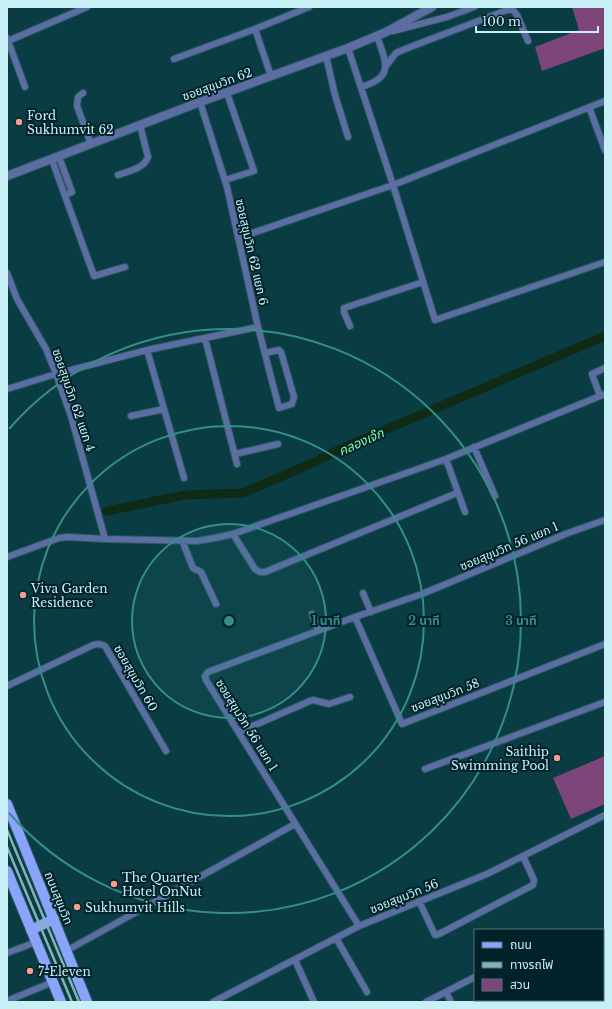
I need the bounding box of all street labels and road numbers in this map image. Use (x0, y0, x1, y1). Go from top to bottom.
street label: ซอยสุขุมวิท 62 (180, 64, 254, 104)
street label: ซอยสุขุมวิท 62 แยก 6 (232, 197, 272, 307)
street label: ซอยสุขุมวิท 62 แยก 4 (49, 347, 99, 453)
street label: ซอยสุขุมวิท 56 แยก 1 (457, 518, 561, 574)
street label: ซอยสุขุมวิท 60 (111, 642, 161, 714)
street label: ซอยสุขุมวิท 58 (409, 675, 481, 715)
street label: ซอยสุขุมวิท 56 แยก 1 (213, 676, 281, 774)
street label: ถนนสุขุมวิท (42, 869, 76, 927)
street label: ซอยสุขุมวิท 56 (367, 875, 441, 917)

